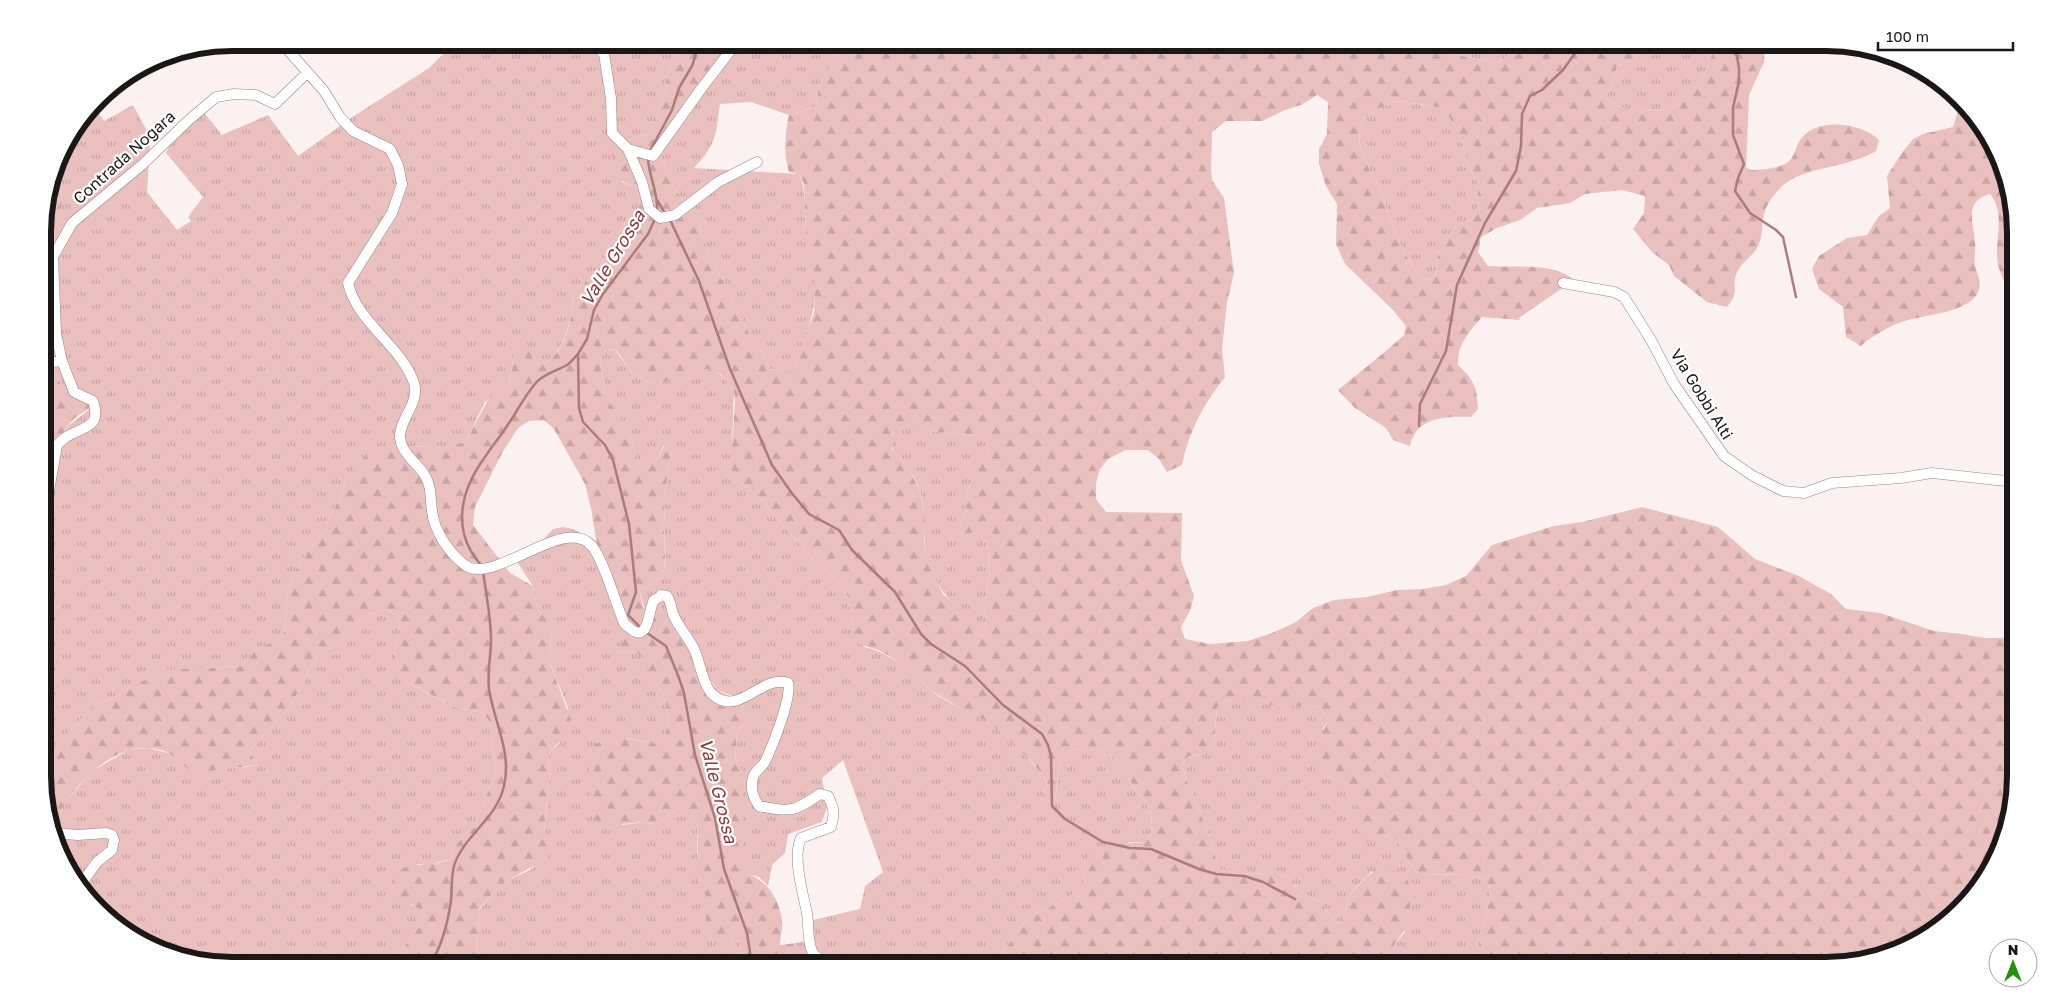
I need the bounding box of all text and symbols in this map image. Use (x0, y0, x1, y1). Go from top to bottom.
scale bar (1878, 20, 2013, 52)
text: 100 m (1886, 27, 1929, 45)
street label: Contrada Nogara (69, 106, 179, 208)
water label: Valle Grossa (575, 205, 650, 309)
street label: Via Gobbi Alti (1666, 345, 1738, 443)
water label: Valle Grossa (695, 736, 743, 846)
north arrow (1988, 938, 2038, 988)
text: N (2008, 941, 2018, 958)

